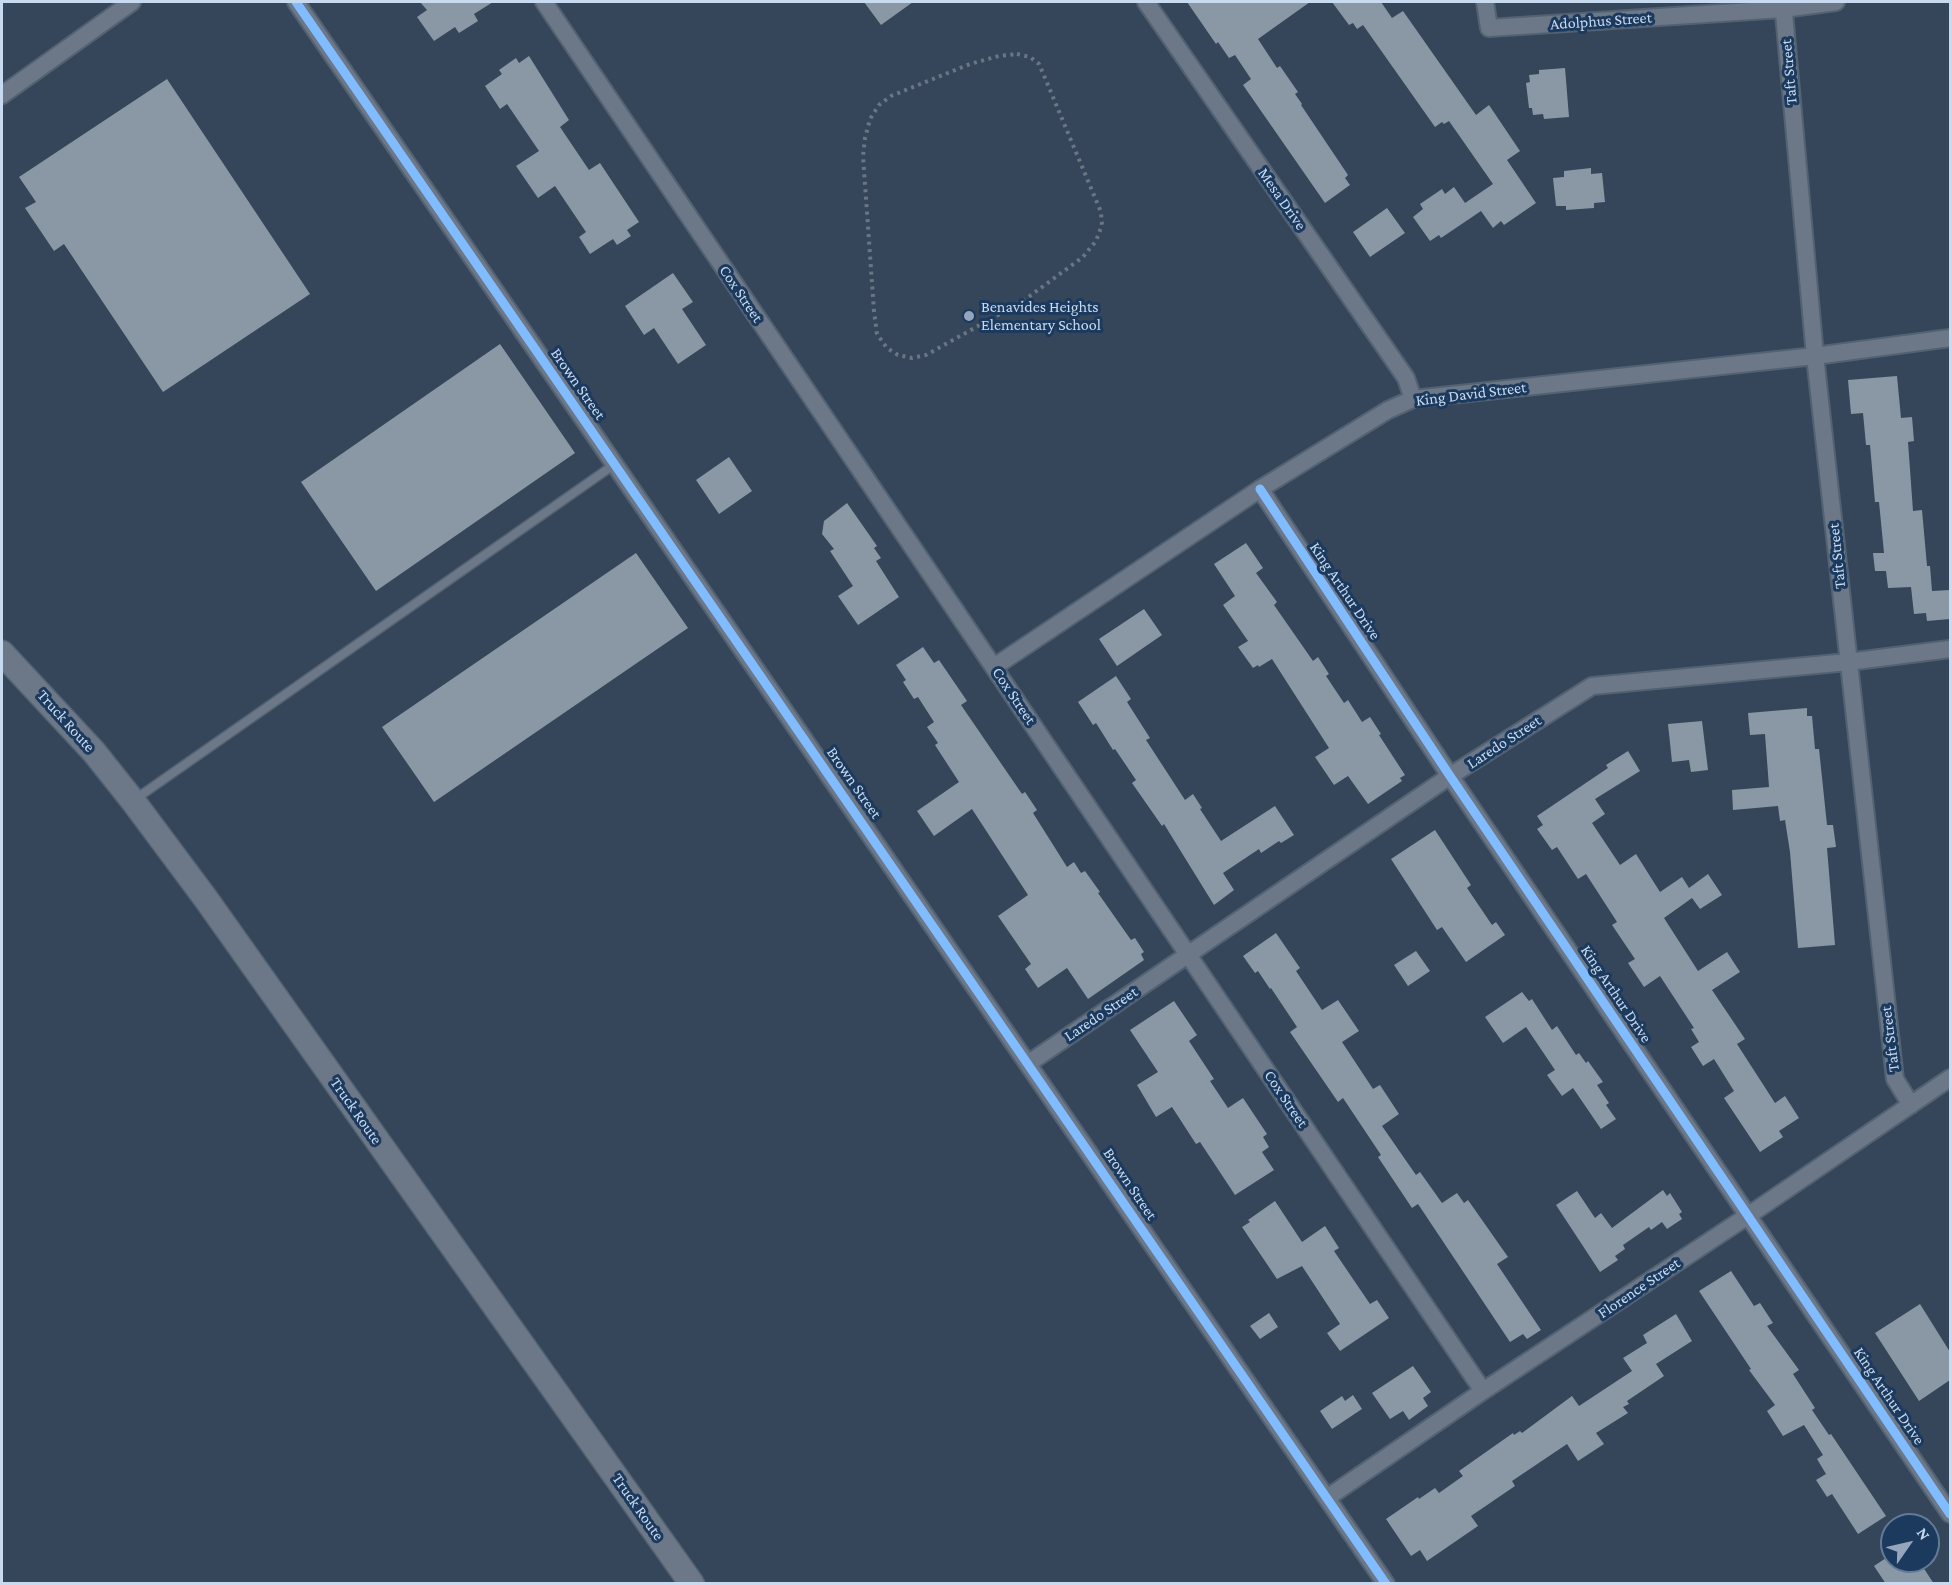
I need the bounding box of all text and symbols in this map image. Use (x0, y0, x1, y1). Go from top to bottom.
street label: Adolphus Street (1550, 8, 1652, 34)
street label: Taft Street (1777, 38, 1801, 106)
street label: Mesa Drive (1254, 164, 1310, 234)
street label: Cox Street (715, 262, 767, 326)
place label: Benavides Heights Elementary School (981, 297, 1101, 335)
marker: Benavides Heights Elementary School (962, 309, 976, 323)
street label: Brown Street (546, 345, 610, 423)
street label: King David Street (1415, 378, 1527, 410)
street label: Taft Street (1824, 522, 1850, 590)
street label: King Arthur Drive (1305, 539, 1385, 643)
street label: Cox Street (988, 664, 1040, 728)
street label: Truck Route (33, 686, 99, 756)
street label: Laredo Street (1463, 711, 1545, 773)
street label: Brown Street (822, 744, 886, 822)
street label: King Arthur Drive (1576, 942, 1656, 1046)
street label: Laredo Street (1061, 982, 1141, 1046)
street label: Taft Street (1876, 1005, 1904, 1073)
street label: Cox Street (1260, 1067, 1312, 1131)
street label: Truck Route (326, 1074, 386, 1148)
street label: Brown Street (1099, 1144, 1161, 1224)
street label: Florence Street (1594, 1253, 1684, 1323)
street label: King Arthur Drive (1849, 1344, 1929, 1448)
street label: Truck Route (608, 1470, 668, 1544)
north arrow (1880, 1513, 1940, 1573)
text: N (1914, 1524, 1934, 1543)

